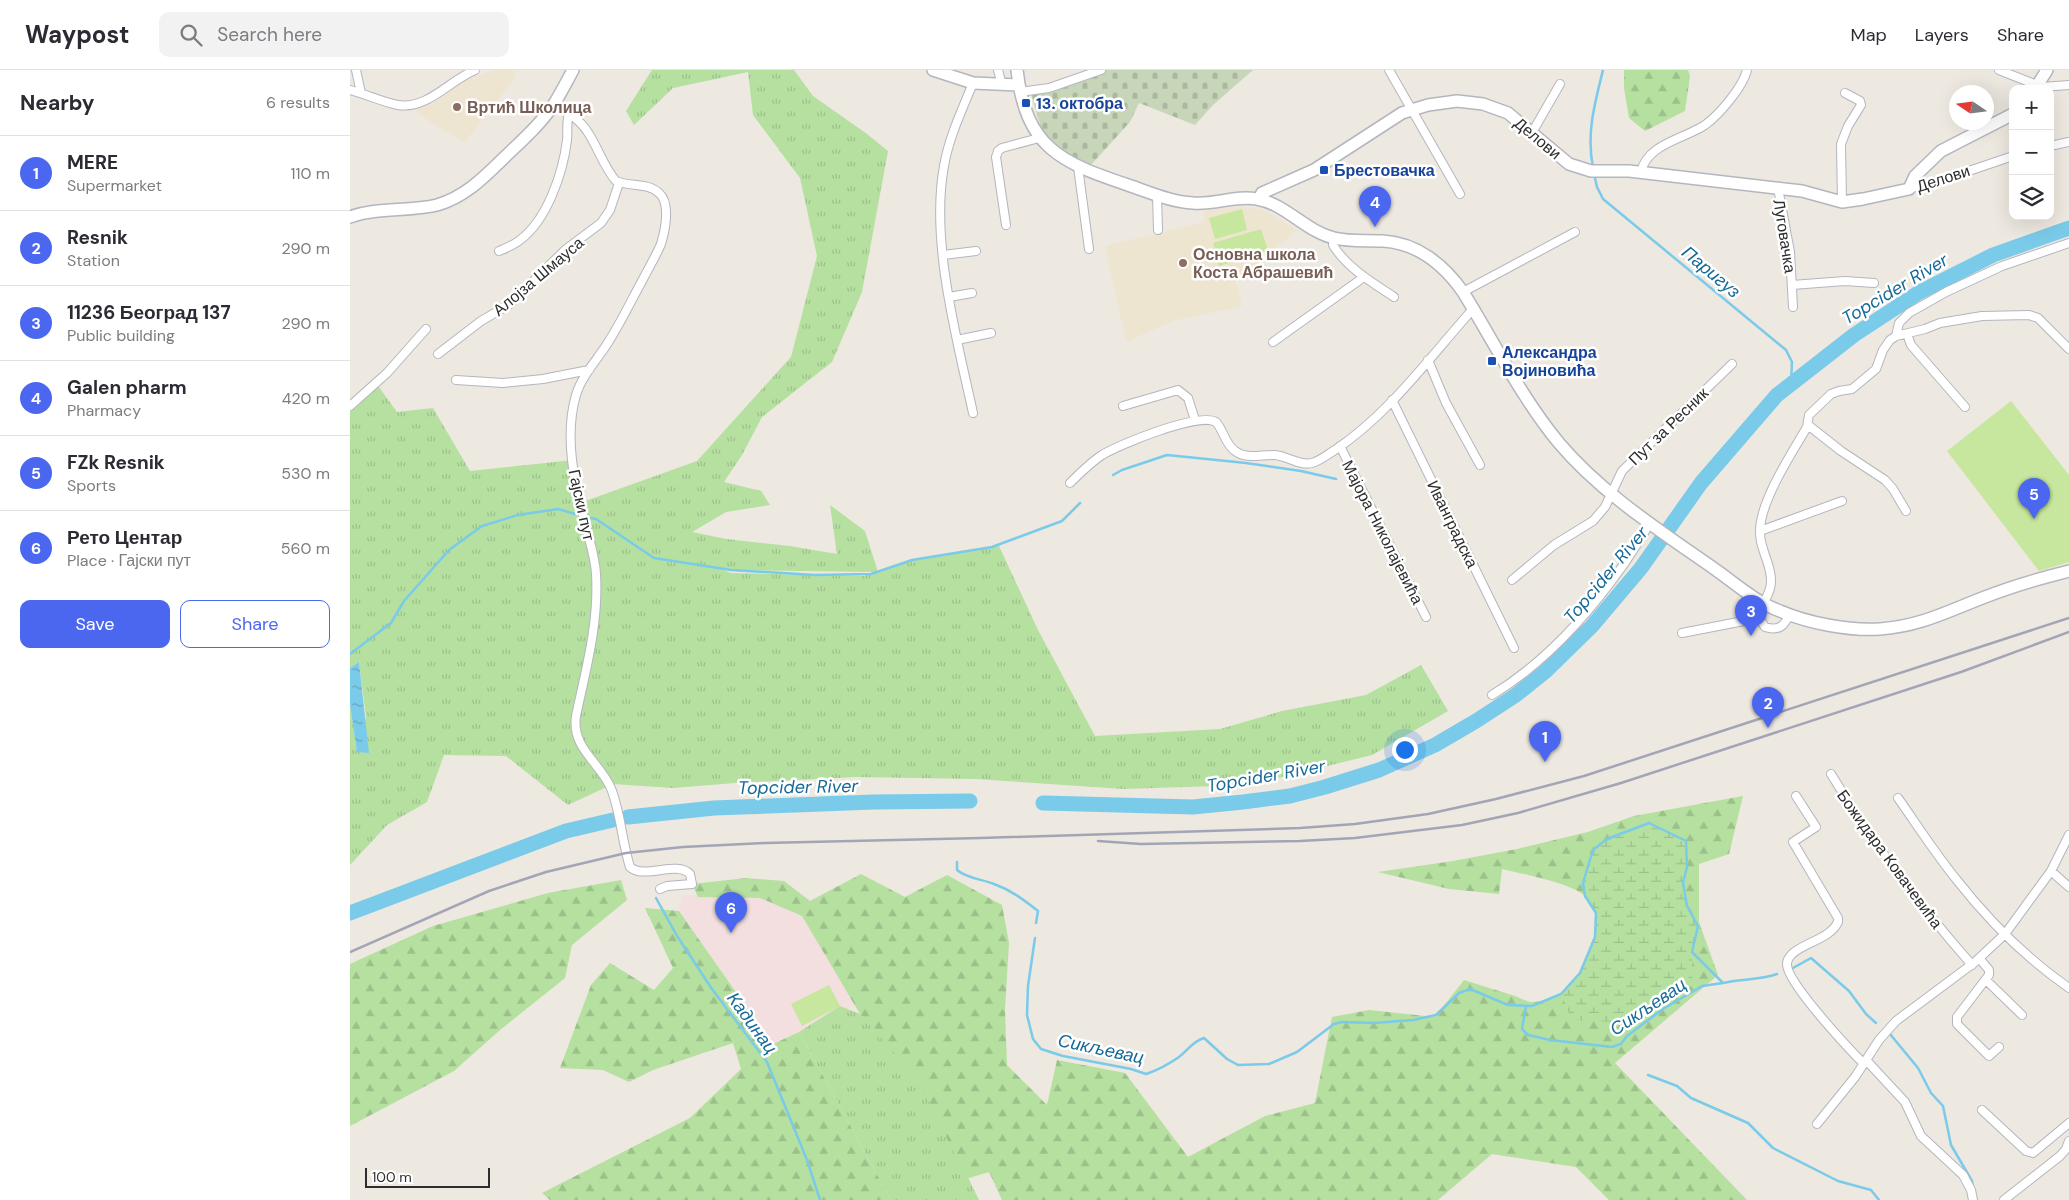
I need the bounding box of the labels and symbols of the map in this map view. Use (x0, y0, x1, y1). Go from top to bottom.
north arrow (1949, 85, 1994, 130)
place label: 13. октобра (1036, 93, 1123, 114)
place label: Вртић Школица (467, 97, 592, 118)
marker: 13. октобра (1020, 97, 1032, 109)
marker: Вртић Школица (451, 101, 463, 113)
street label: Делови (1510, 113, 1566, 164)
place label: Брестовачка (1334, 160, 1435, 181)
street label: Делови (1914, 160, 1973, 197)
marker: Брестовачка (1318, 164, 1330, 176)
pin: 4 (1359, 186, 1391, 227)
street label: Луговачка (1768, 198, 1801, 275)
street label: Алојза Шмауса (489, 232, 588, 320)
water label: Паригуз (1677, 241, 1745, 303)
place label: Основна школа Коста Абрашевић (1193, 244, 1333, 283)
water label: Topcider River (1837, 247, 1954, 330)
marker: Основна школа Коста Абрашевић (1177, 257, 1189, 269)
place label: Александра Војиновића (1502, 342, 1597, 381)
marker: Александра Војиновића (1486, 355, 1498, 367)
street label: Пут за Ресник (1624, 382, 1713, 470)
street label: Мајора Николајевића (1337, 457, 1428, 608)
street label: Гајски пут (564, 468, 599, 543)
street label: Иванградска (1422, 477, 1483, 572)
pin: 5 (2018, 478, 2050, 519)
water label: Topcider River (1558, 520, 1655, 629)
pin: 3 (1735, 595, 1767, 636)
pin: 2 (1752, 687, 1784, 728)
pin: 1 (1529, 721, 1561, 762)
your location (1392, 737, 1418, 763)
water label: Topcider River (1205, 754, 1328, 798)
water label: Topcider River (738, 774, 860, 800)
street label: Божидара Ковачевића (1832, 786, 1947, 933)
pin: 6 (715, 892, 747, 933)
water label: Сикљевац (1605, 973, 1691, 1041)
water label: Кадинац (721, 987, 783, 1059)
water label: Сикљевац (1056, 1028, 1146, 1070)
scale bar (365, 1165, 490, 1188)

